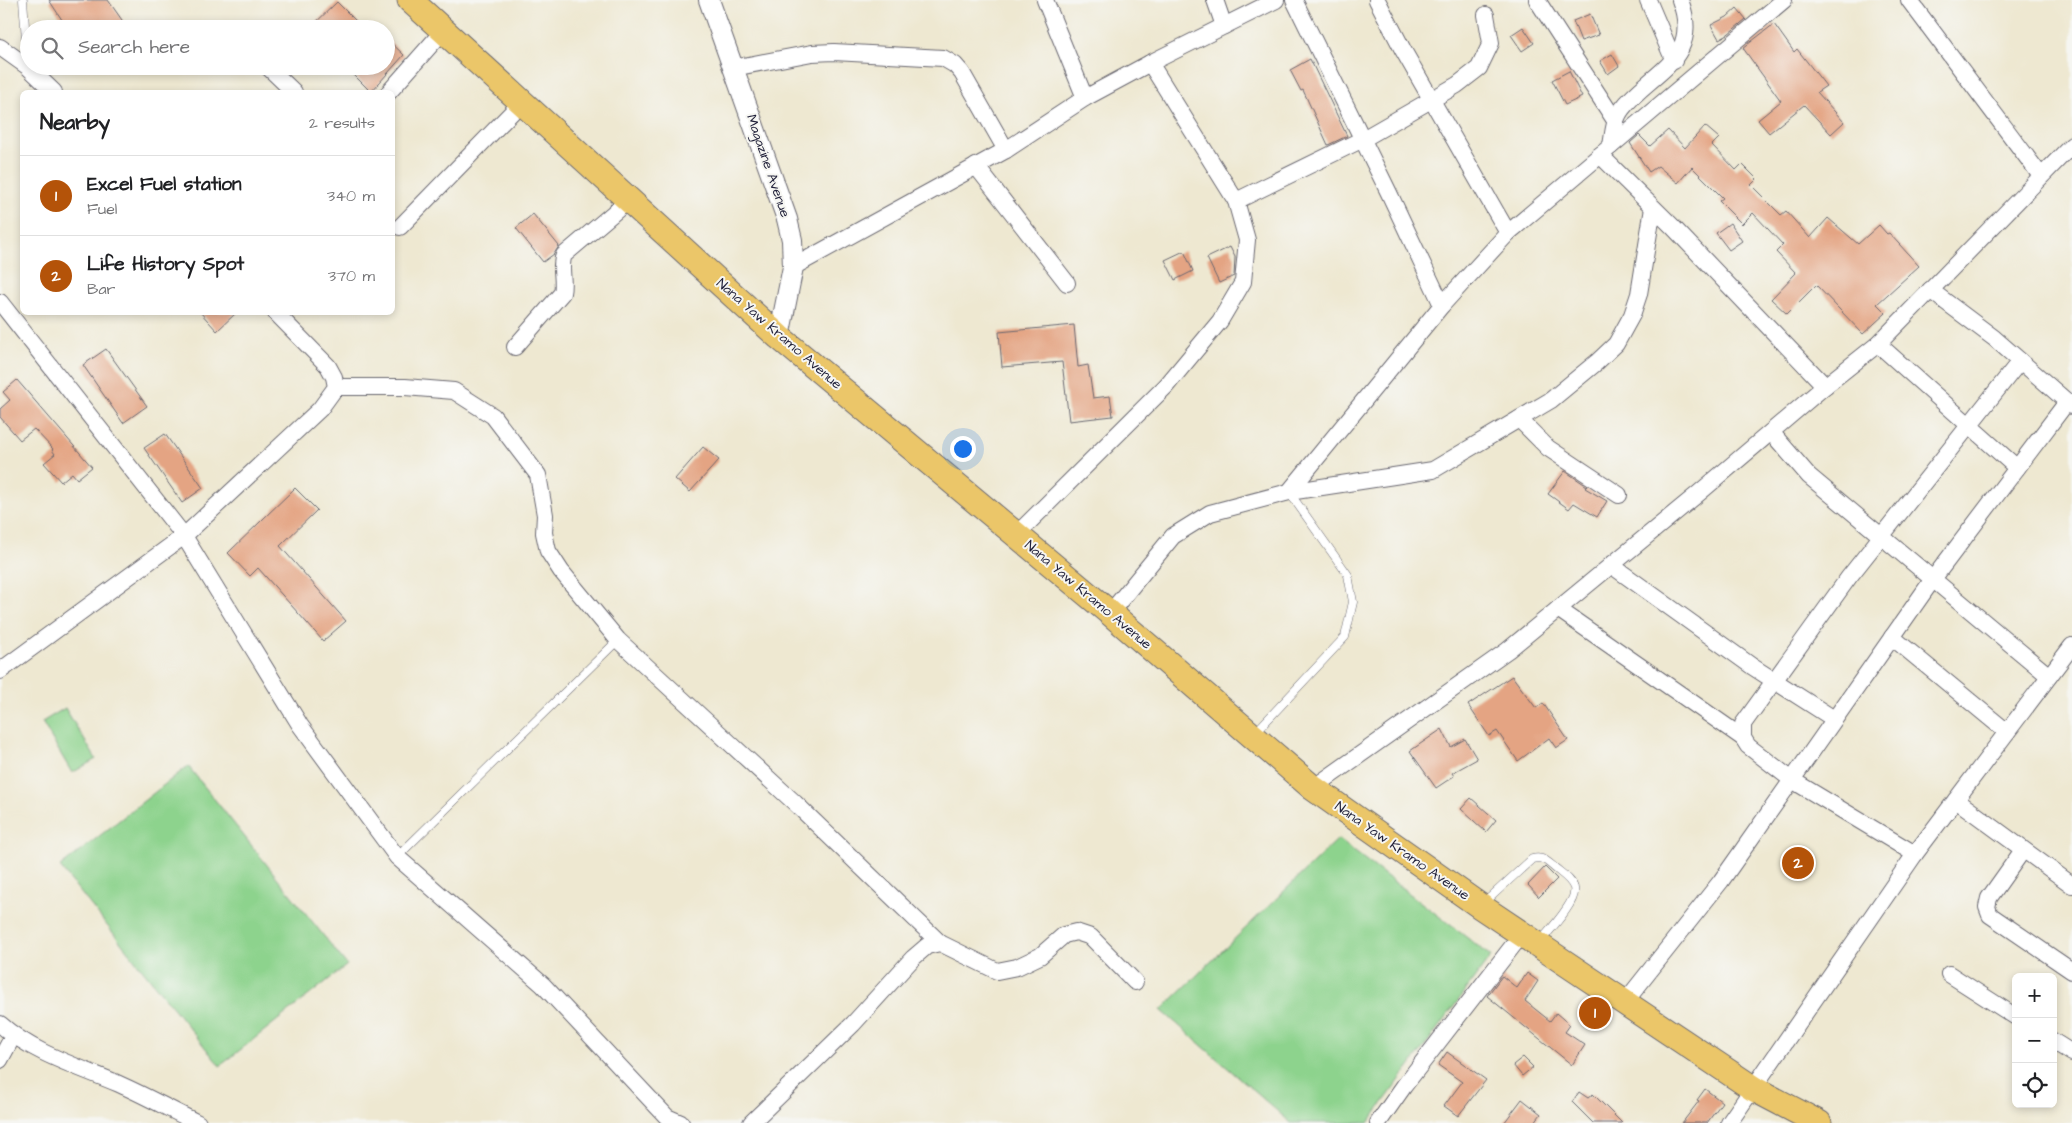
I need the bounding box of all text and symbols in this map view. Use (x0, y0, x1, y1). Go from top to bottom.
search box (20, 20, 395, 75)
icon: search (38, 34, 66, 62)
text: Search here (78, 34, 190, 61)
text: Nearby (40, 108, 110, 137)
text: 2 results (309, 112, 375, 134)
street label: Magazine Avenue (741, 112, 795, 221)
text: Excel Fuel station (87, 171, 241, 198)
text: 1 (55, 185, 57, 207)
text: 340 m (327, 185, 375, 207)
text: Fuel (87, 198, 117, 220)
text: Life History Spot (87, 251, 244, 278)
text: 2 (51, 265, 61, 287)
text: 370 m (328, 265, 375, 287)
street label: Nana Yaw Kramo Avenue (712, 274, 846, 394)
text: Bar (87, 278, 115, 300)
your location (950, 436, 976, 462)
street label: Nana Yaw Kramo Avenue (1020, 536, 1156, 654)
street label: Nana Yaw Kramo Avenue (1331, 797, 1474, 905)
pin: 2 (1782, 844, 1814, 882)
map controls (2012, 973, 2057, 1108)
button: + (2012, 973, 2057, 1018)
pin: 1 (1579, 994, 1611, 1032)
button: − (2012, 1018, 2057, 1063)
button: locate (2012, 1063, 2057, 1108)

